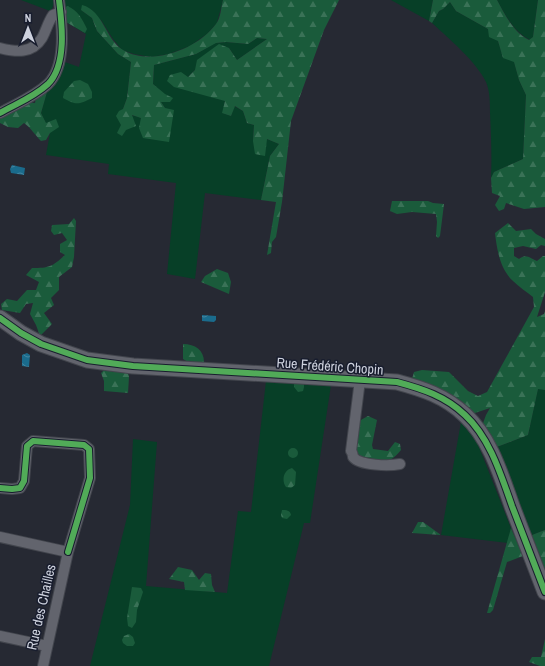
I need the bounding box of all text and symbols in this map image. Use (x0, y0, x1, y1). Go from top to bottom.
north arrow (8, 8, 48, 48)
text: N (25, 11, 31, 25)
street label: Rue Frédéric Chopin (276, 353, 384, 379)
street label: Rue des Chailles (22, 562, 60, 652)

